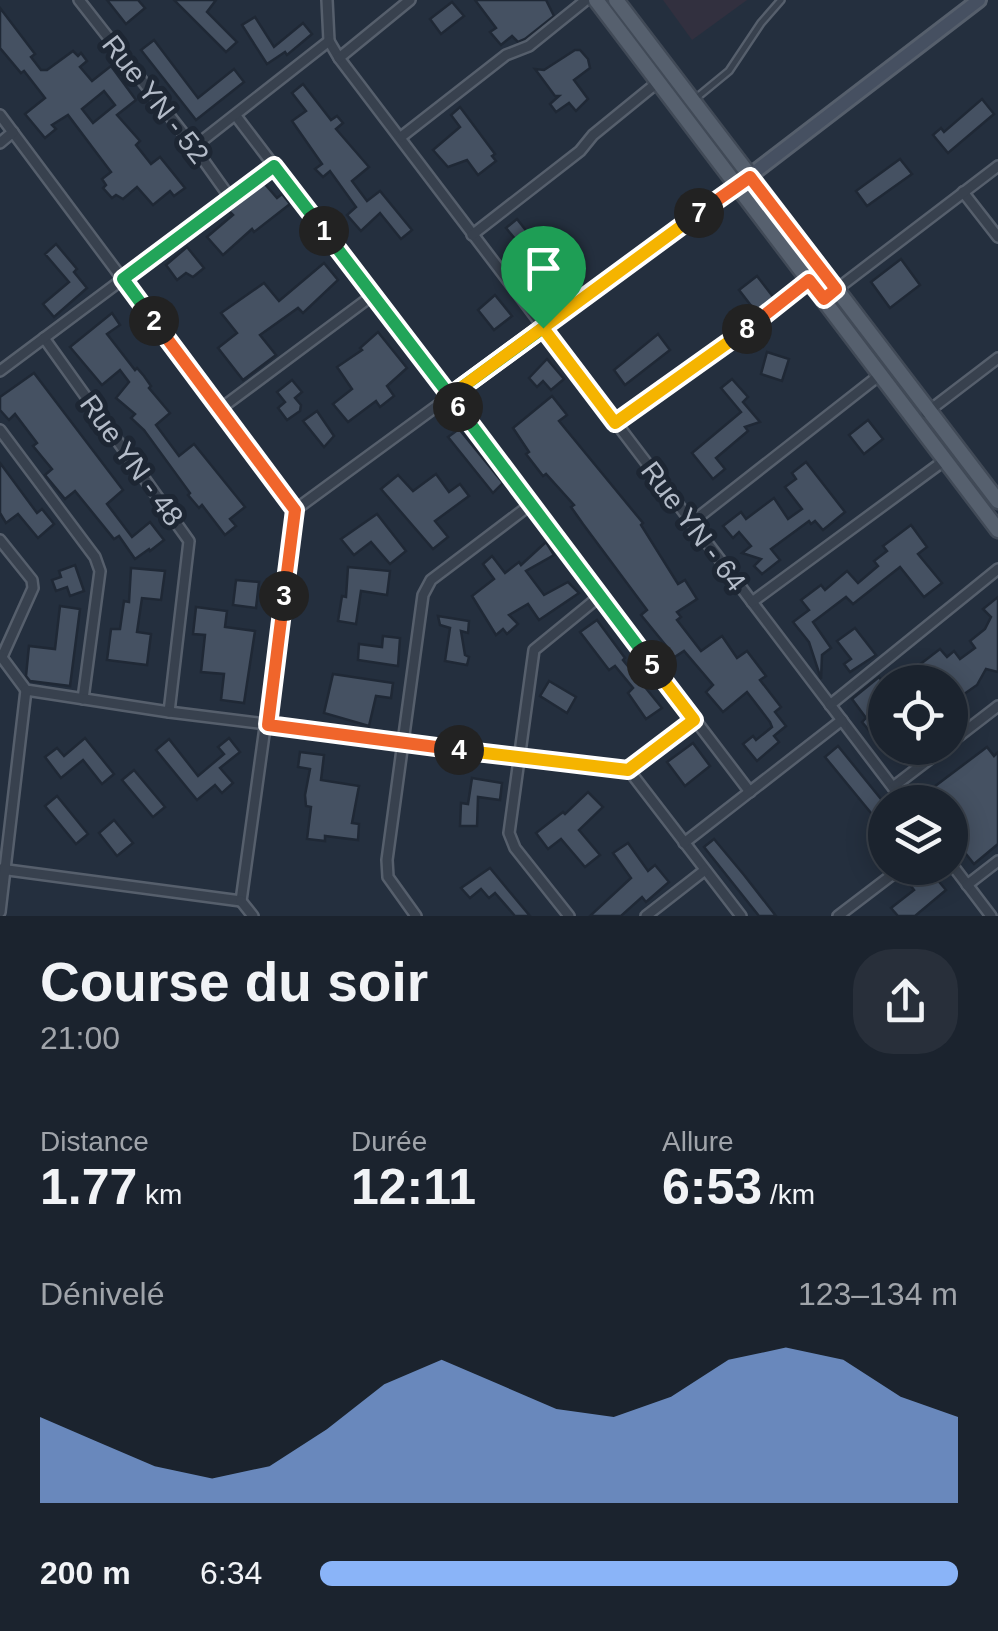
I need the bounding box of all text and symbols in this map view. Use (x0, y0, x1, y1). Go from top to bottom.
street label: Rue YN - 52 (96, 29, 215, 169)
pin: 7 (674, 188, 724, 238)
text: 7 (691, 197, 707, 228)
pin: 1 (299, 206, 349, 256)
text: 1 (316, 215, 332, 246)
pin (501, 226, 586, 329)
icon: arrive (516, 241, 571, 296)
pin: 2 (129, 296, 179, 346)
pin: 8 (722, 304, 772, 354)
text: 2 (146, 305, 162, 336)
text: 8 (739, 313, 755, 344)
pin: 6 (433, 382, 483, 432)
street label: Rue YN - 48 (74, 389, 189, 532)
text: 6 (450, 391, 466, 422)
street label: Rue YN - 64 (635, 456, 752, 597)
pin: 3 (259, 571, 309, 621)
text: 3 (276, 580, 292, 611)
pin: 5 (627, 640, 677, 690)
text: 5 (644, 649, 660, 680)
map controls (868, 665, 968, 885)
button: locate (868, 665, 968, 765)
pin: 4 (434, 725, 484, 775)
text: 4 (451, 734, 467, 765)
button: layers (868, 785, 968, 885)
button: share (853, 949, 958, 1054)
text: Course du soir (40, 951, 428, 1013)
text: 21:00 (40, 1020, 120, 1056)
text: Distance (40, 1126, 149, 1157)
text: Durée (351, 1126, 427, 1157)
text: Allure (662, 1126, 734, 1157)
text: 1.77 (40, 1159, 137, 1215)
text: 12:11 (351, 1159, 476, 1215)
text: 6:53 (662, 1159, 762, 1215)
text: km (137, 1179, 182, 1210)
text: /km (762, 1179, 815, 1210)
text: Dénivelé (40, 1276, 165, 1312)
text: 123–134 m (798, 1276, 958, 1312)
text: 200 m (40, 1555, 131, 1591)
text: 6:34 (200, 1555, 262, 1591)

